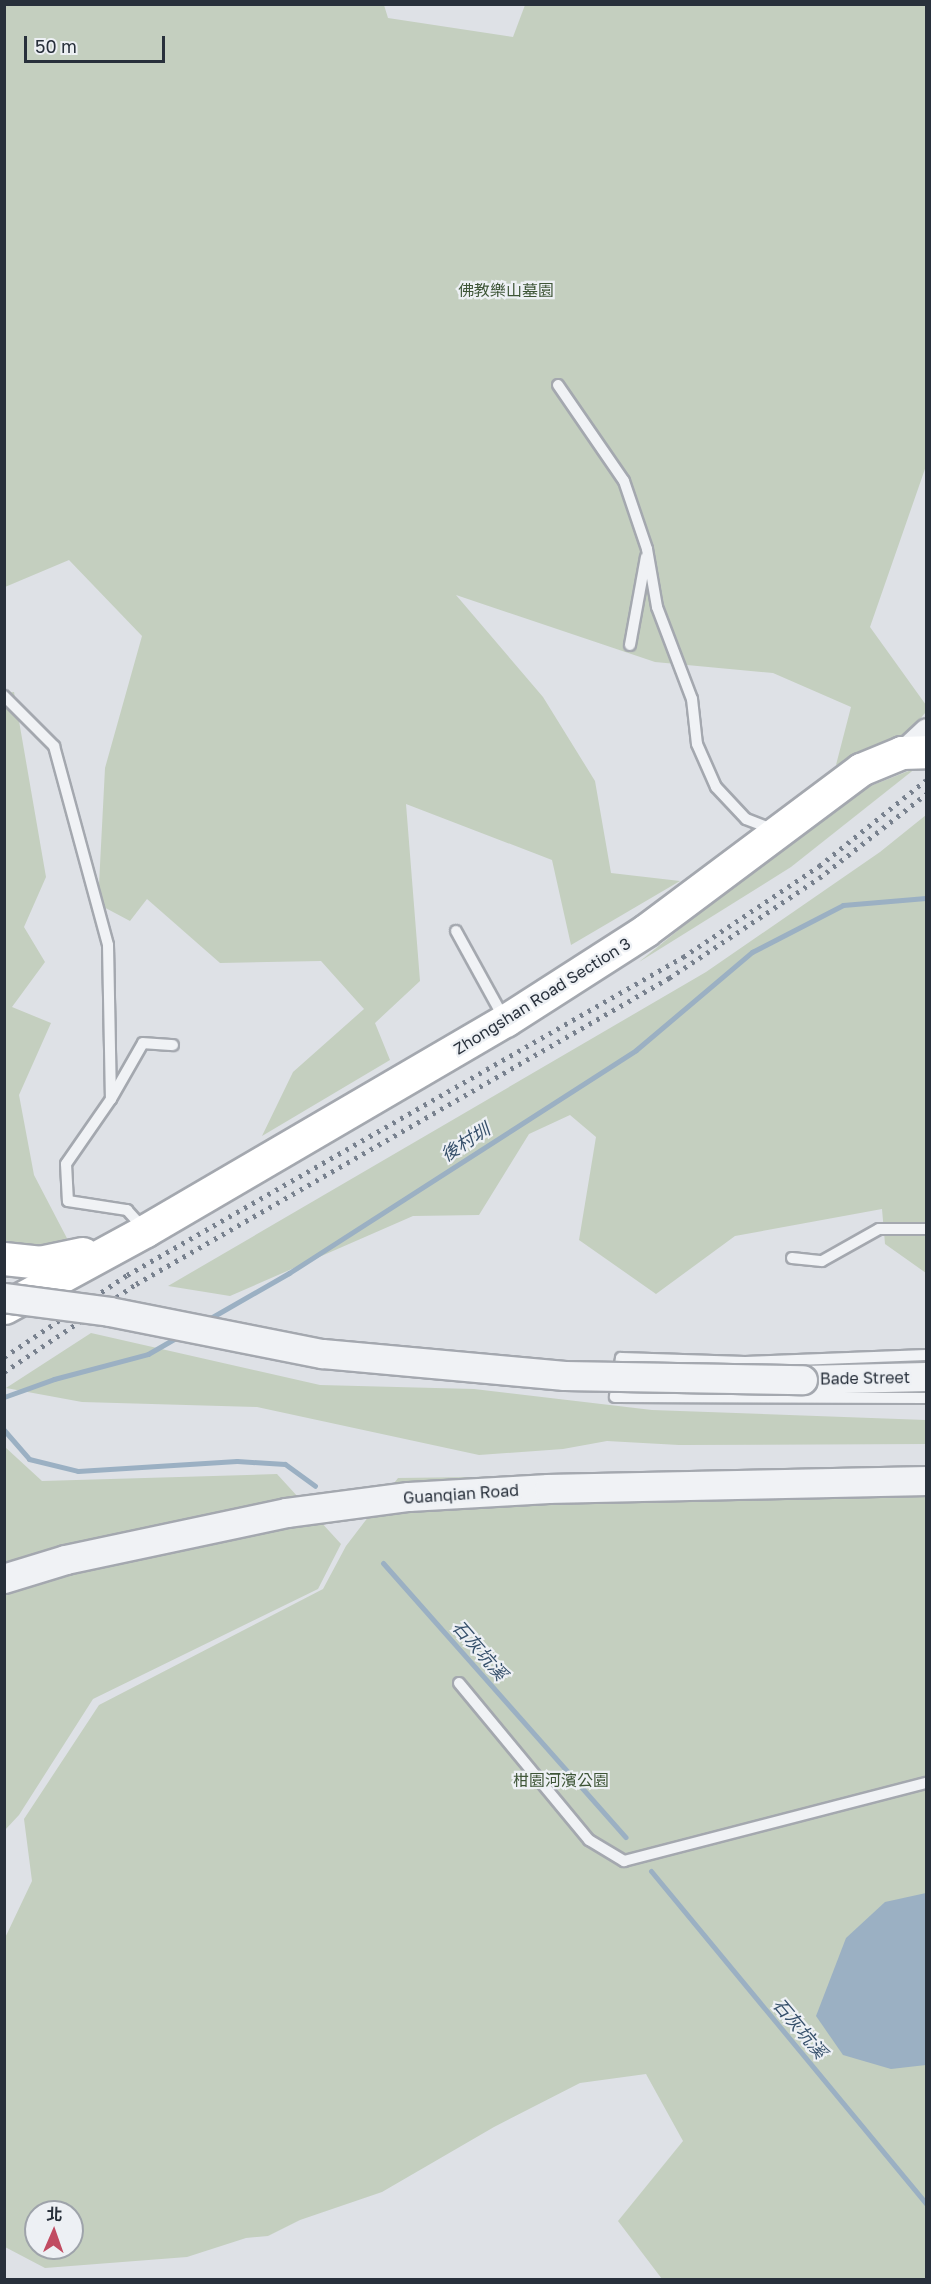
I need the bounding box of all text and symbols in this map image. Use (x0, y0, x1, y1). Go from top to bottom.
scale bar (27, 24, 168, 62)
text: 50 m (35, 35, 77, 57)
park label: 佛教樂山墓園 (458, 280, 554, 300)
street label: Zhongshan Road Section 3 (450, 934, 634, 1058)
water label: 後村圳 (436, 1118, 494, 1166)
street label: Bade Street (820, 1368, 910, 1388)
street label: Guanqian Road (402, 1480, 520, 1508)
water label: 石灰坑溪 (448, 1616, 512, 1684)
park label: 柑園河濱公園 (513, 1770, 609, 1790)
water label: 石灰坑溪 (769, 1993, 831, 2063)
north arrow (24, 2200, 84, 2260)
text: 北 (46, 2204, 63, 2224)

